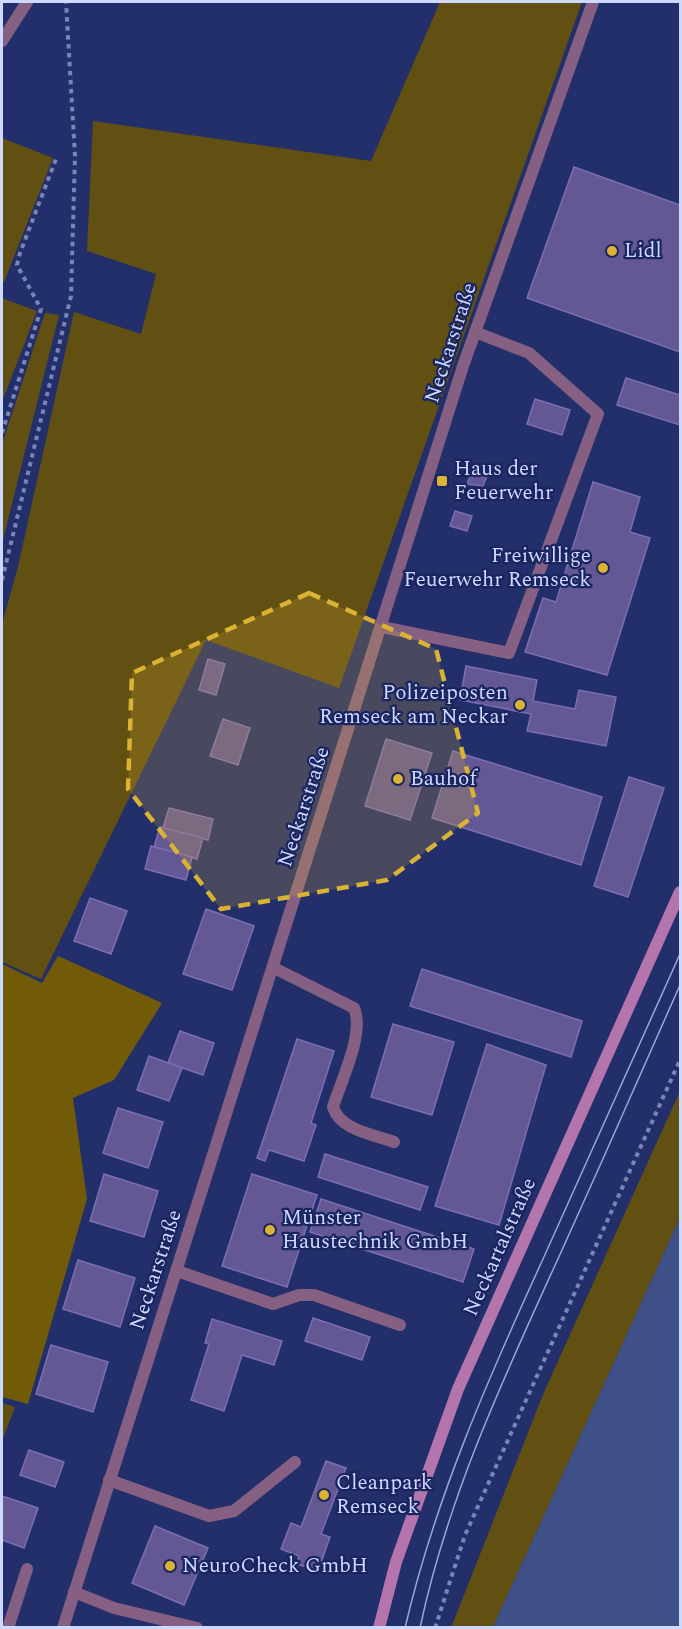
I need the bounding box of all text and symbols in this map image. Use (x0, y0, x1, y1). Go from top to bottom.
place label: Lidl (624, 235, 662, 267)
marker: Lidl (605, 244, 619, 258)
street label: Neckarstraße (416, 279, 486, 407)
place label: Haus der Feuerwehr (454, 453, 553, 509)
marker: Haus der Feuerwehr (435, 474, 449, 488)
place label: Freiwillige Feuerwehr Remseck (403, 540, 591, 596)
marker: Freiwillige Feuerwehr Remseck (596, 561, 610, 575)
place label: Polizeiposten Remseck am Neckar (319, 677, 508, 733)
marker: Polizeiposten Remseck am Neckar (513, 698, 527, 712)
street label: Neckarstraße (269, 743, 339, 871)
place label: Bauhof (410, 763, 478, 795)
marker: Bauhof (391, 772, 405, 786)
street label: Neckartalstraße (455, 1172, 545, 1322)
place label: Münster Haustechnik GmbH (282, 1202, 468, 1258)
street label: Neckarstraße (121, 1206, 191, 1334)
marker: Münster Haustechnik GmbH (263, 1223, 277, 1237)
place label: Cleanpark Remseck (336, 1467, 433, 1523)
marker: Cleanpark Remseck (317, 1488, 331, 1502)
place label: NeuroCheck GmbH (182, 1550, 368, 1582)
marker: NeuroCheck GmbH (163, 1559, 177, 1573)

